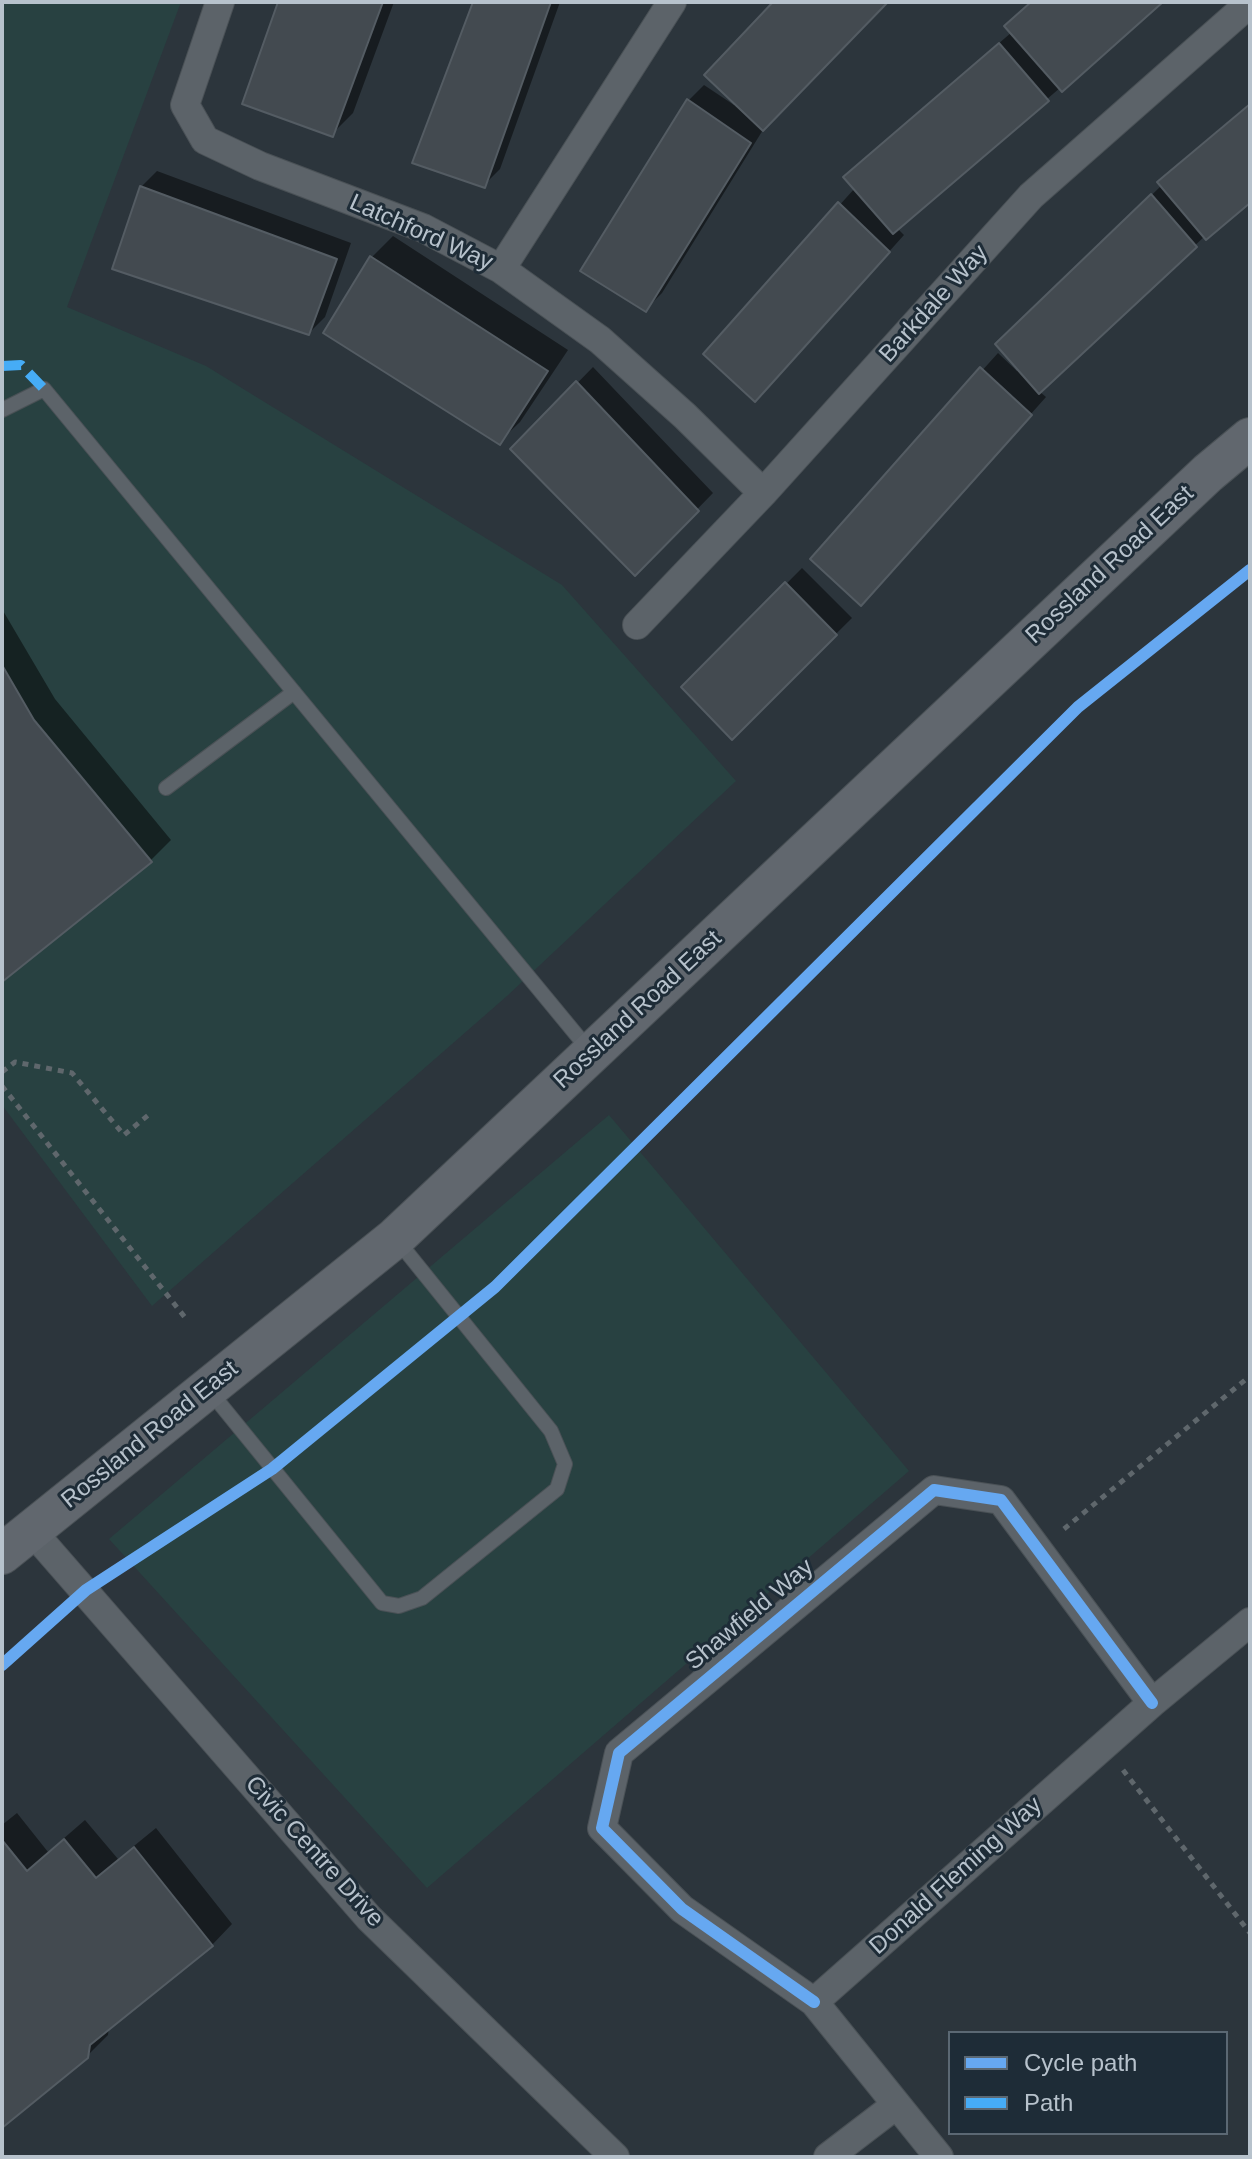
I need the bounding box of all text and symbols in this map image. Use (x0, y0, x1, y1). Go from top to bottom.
street label: Latchford Way (345, 189, 497, 277)
street label: Barkdale Way (874, 239, 994, 369)
street label: Rossland Road East (1020, 480, 1200, 650)
street label: Rossland Road East (548, 925, 728, 1095)
street label: Rossland Road East (56, 1355, 244, 1515)
street label: Shawfield Way (680, 1553, 820, 1677)
street label: Civic Centre Drive (239, 1771, 389, 1933)
street label: Donald Fleming Way (864, 1791, 1048, 1961)
legend (948, 2031, 1228, 2135)
text: Cycle path (1024, 2049, 1137, 2076)
text: Path (1024, 2089, 1073, 2116)

